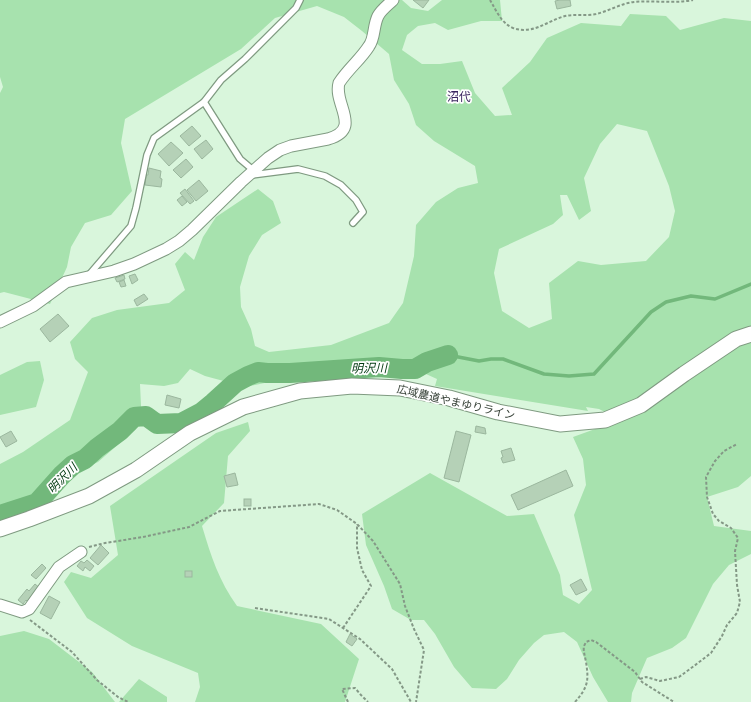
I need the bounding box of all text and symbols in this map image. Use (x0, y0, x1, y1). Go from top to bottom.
district label: 沼代 (447, 89, 471, 104)
water label: 明沢川 (351, 360, 389, 376)
street label: 広域農道やまゆりライン (395, 382, 517, 422)
water label: 明沢川 (44, 459, 81, 496)

